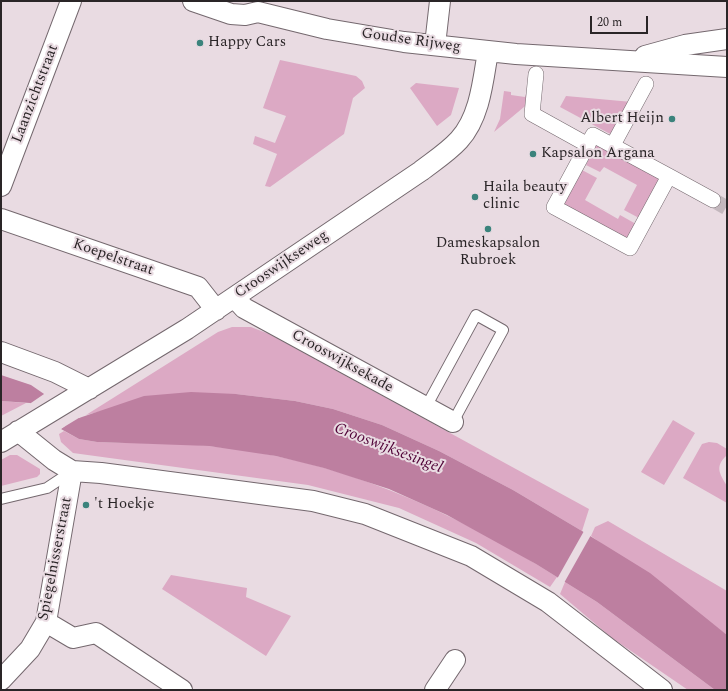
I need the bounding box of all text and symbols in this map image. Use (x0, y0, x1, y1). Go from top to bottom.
scale bar (592, 8, 650, 34)
text: 20 m (597, 13, 622, 32)
street label: Goudse Rijweg (360, 25, 462, 57)
place label: Happy Cars (208, 34, 286, 52)
marker: Happy Cars (195, 38, 205, 48)
street label: Laanzichtstraat (9, 42, 63, 146)
place label: Albert Heijn (580, 110, 664, 128)
marker: Albert Heijn (667, 114, 677, 124)
place label: Kapsalon Argana (541, 145, 655, 163)
marker: Kapsalon Argana (528, 149, 538, 159)
place label: Haila beauty clinic (483, 179, 567, 214)
marker: Haila beauty clinic (470, 192, 480, 202)
marker: Dameskapsalon Rubroek (483, 224, 493, 234)
street label: Crooswijkseweg (232, 227, 332, 303)
place label: Dameskapsalon Rubroek (436, 235, 540, 270)
street label: Koepelstraat (70, 236, 156, 280)
street label: Crooswijksekade (288, 327, 396, 397)
water label: Crooswijksesingel (331, 420, 445, 478)
street label: Spiegelnisserstraat (35, 496, 77, 622)
place label: 't Hoekje (94, 496, 154, 514)
marker: 't Hoekje (81, 500, 91, 510)

